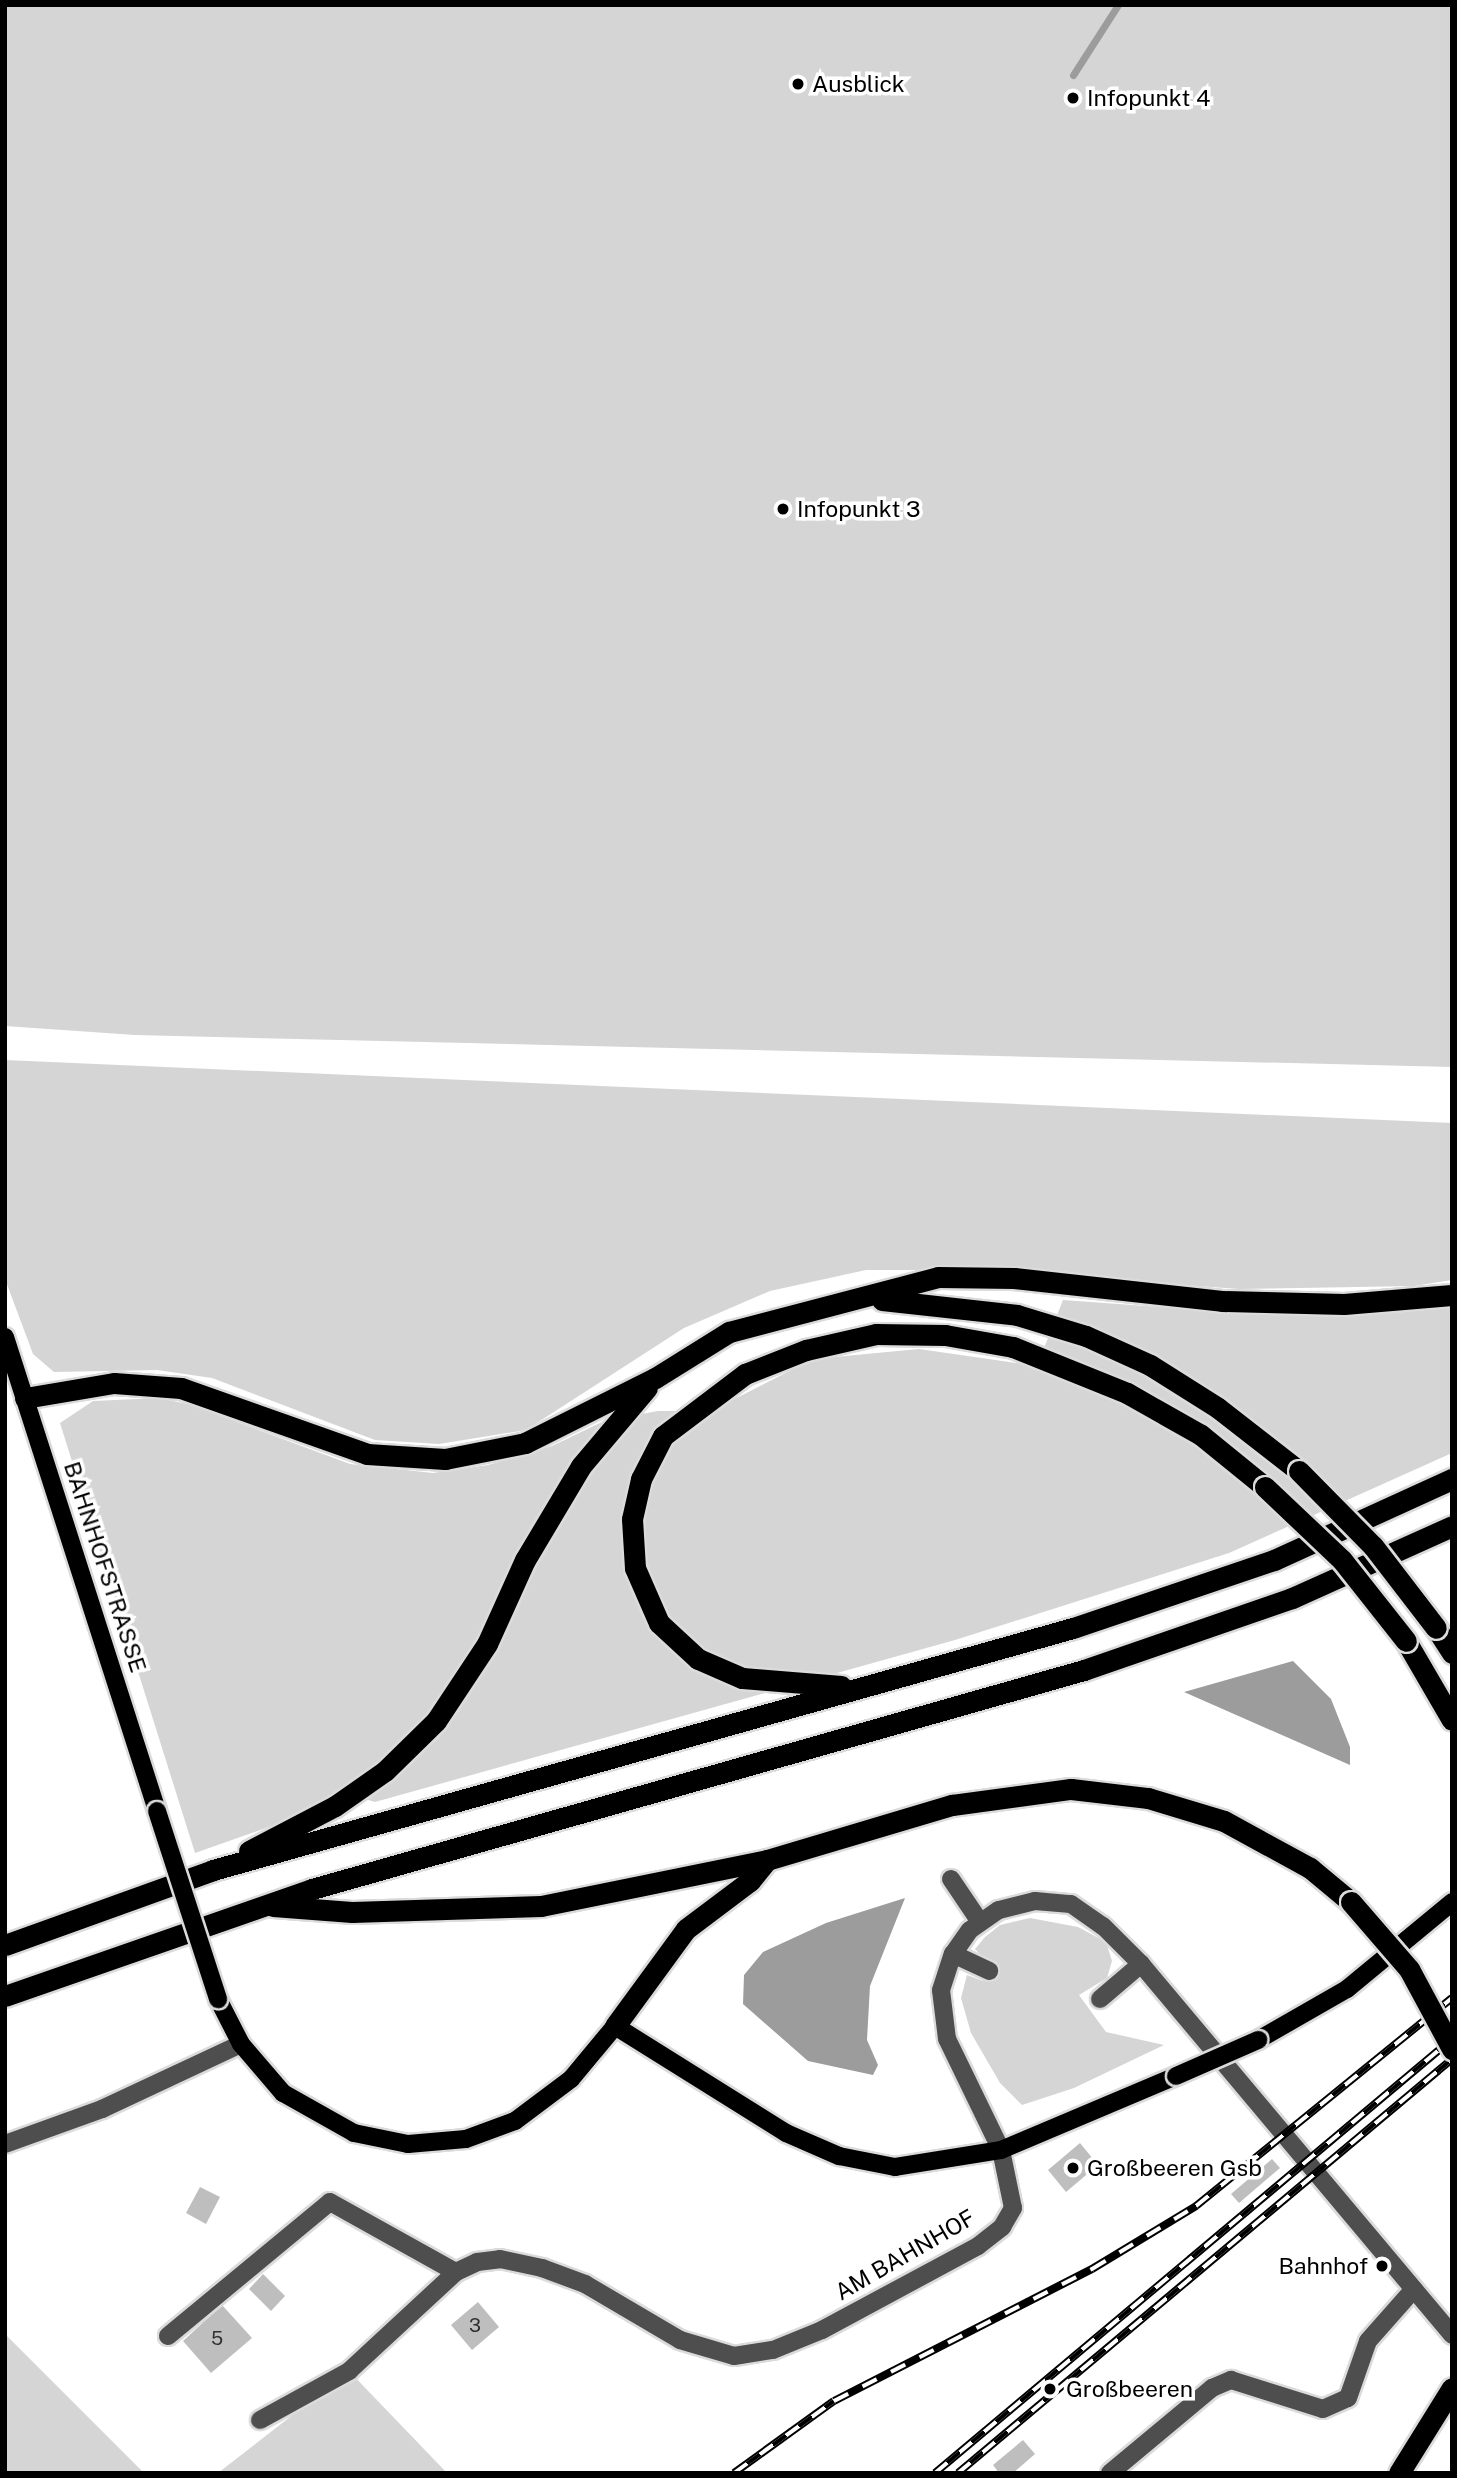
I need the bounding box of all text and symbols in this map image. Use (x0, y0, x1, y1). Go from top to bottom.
place label: Ausblick (812, 70, 905, 98)
marker: Ausblick (790, 76, 806, 92)
place label: Infopunkt 4 (1087, 84, 1210, 112)
marker: Infopunkt 4 (1065, 90, 1081, 106)
place label: Infopunkt 3 (797, 495, 920, 523)
marker: Infopunkt 3 (775, 501, 791, 517)
street label: BAHNHOFSTRASSE (58, 1458, 152, 1676)
place label: Großbeeren Gsb (1087, 2154, 1262, 2182)
marker: Großbeeren Gsb (1065, 2160, 1081, 2176)
street label: AM BAHNHOF (830, 2204, 980, 2306)
place label: Bahnhof (1278, 2252, 1368, 2280)
marker: Bahnhof (1374, 2258, 1390, 2274)
house number: 3 (469, 2315, 481, 2337)
house number: 5 (211, 2328, 223, 2350)
place label: Großbeeren (1066, 2375, 1193, 2403)
marker: Großbeeren (1040, 2379, 1060, 2399)

